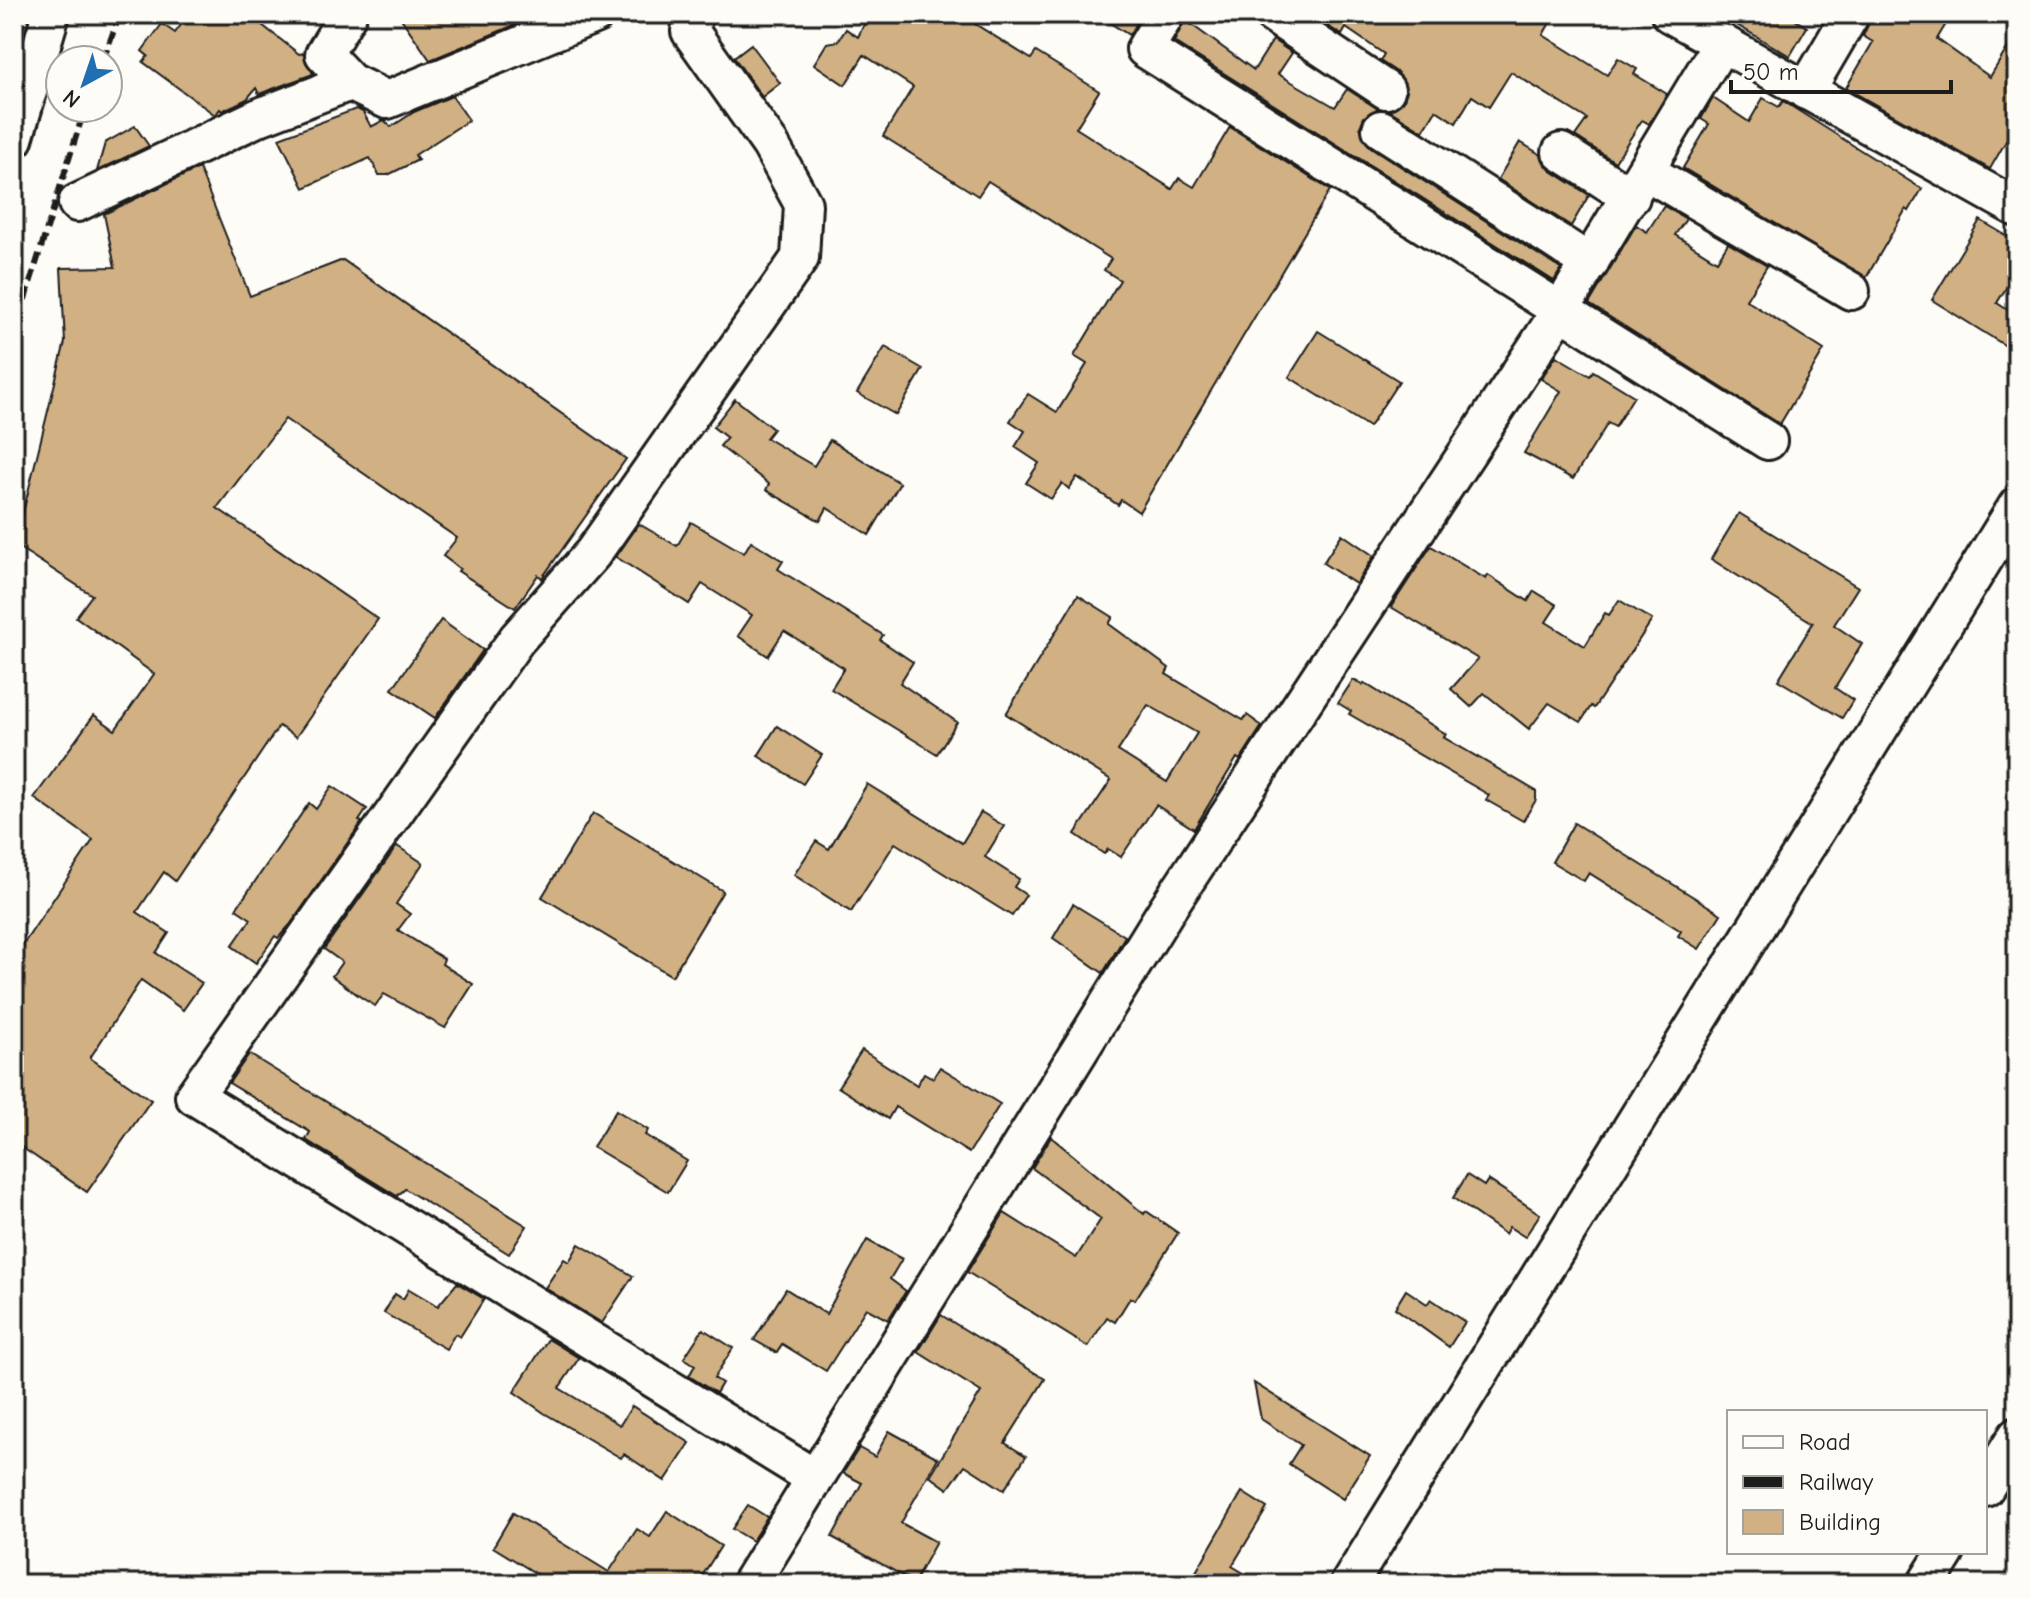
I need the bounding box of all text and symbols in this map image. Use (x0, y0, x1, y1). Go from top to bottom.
north arrow (44, 44, 124, 124)
scale bar (1731, 44, 1951, 94)
text: 50 m (1743, 58, 1799, 86)
text: N (58, 84, 86, 113)
legend (1727, 1410, 1987, 1554)
text: Road (1799, 1428, 1851, 1456)
text: Railway (1799, 1468, 1873, 1496)
text: Building (1799, 1508, 1881, 1536)

